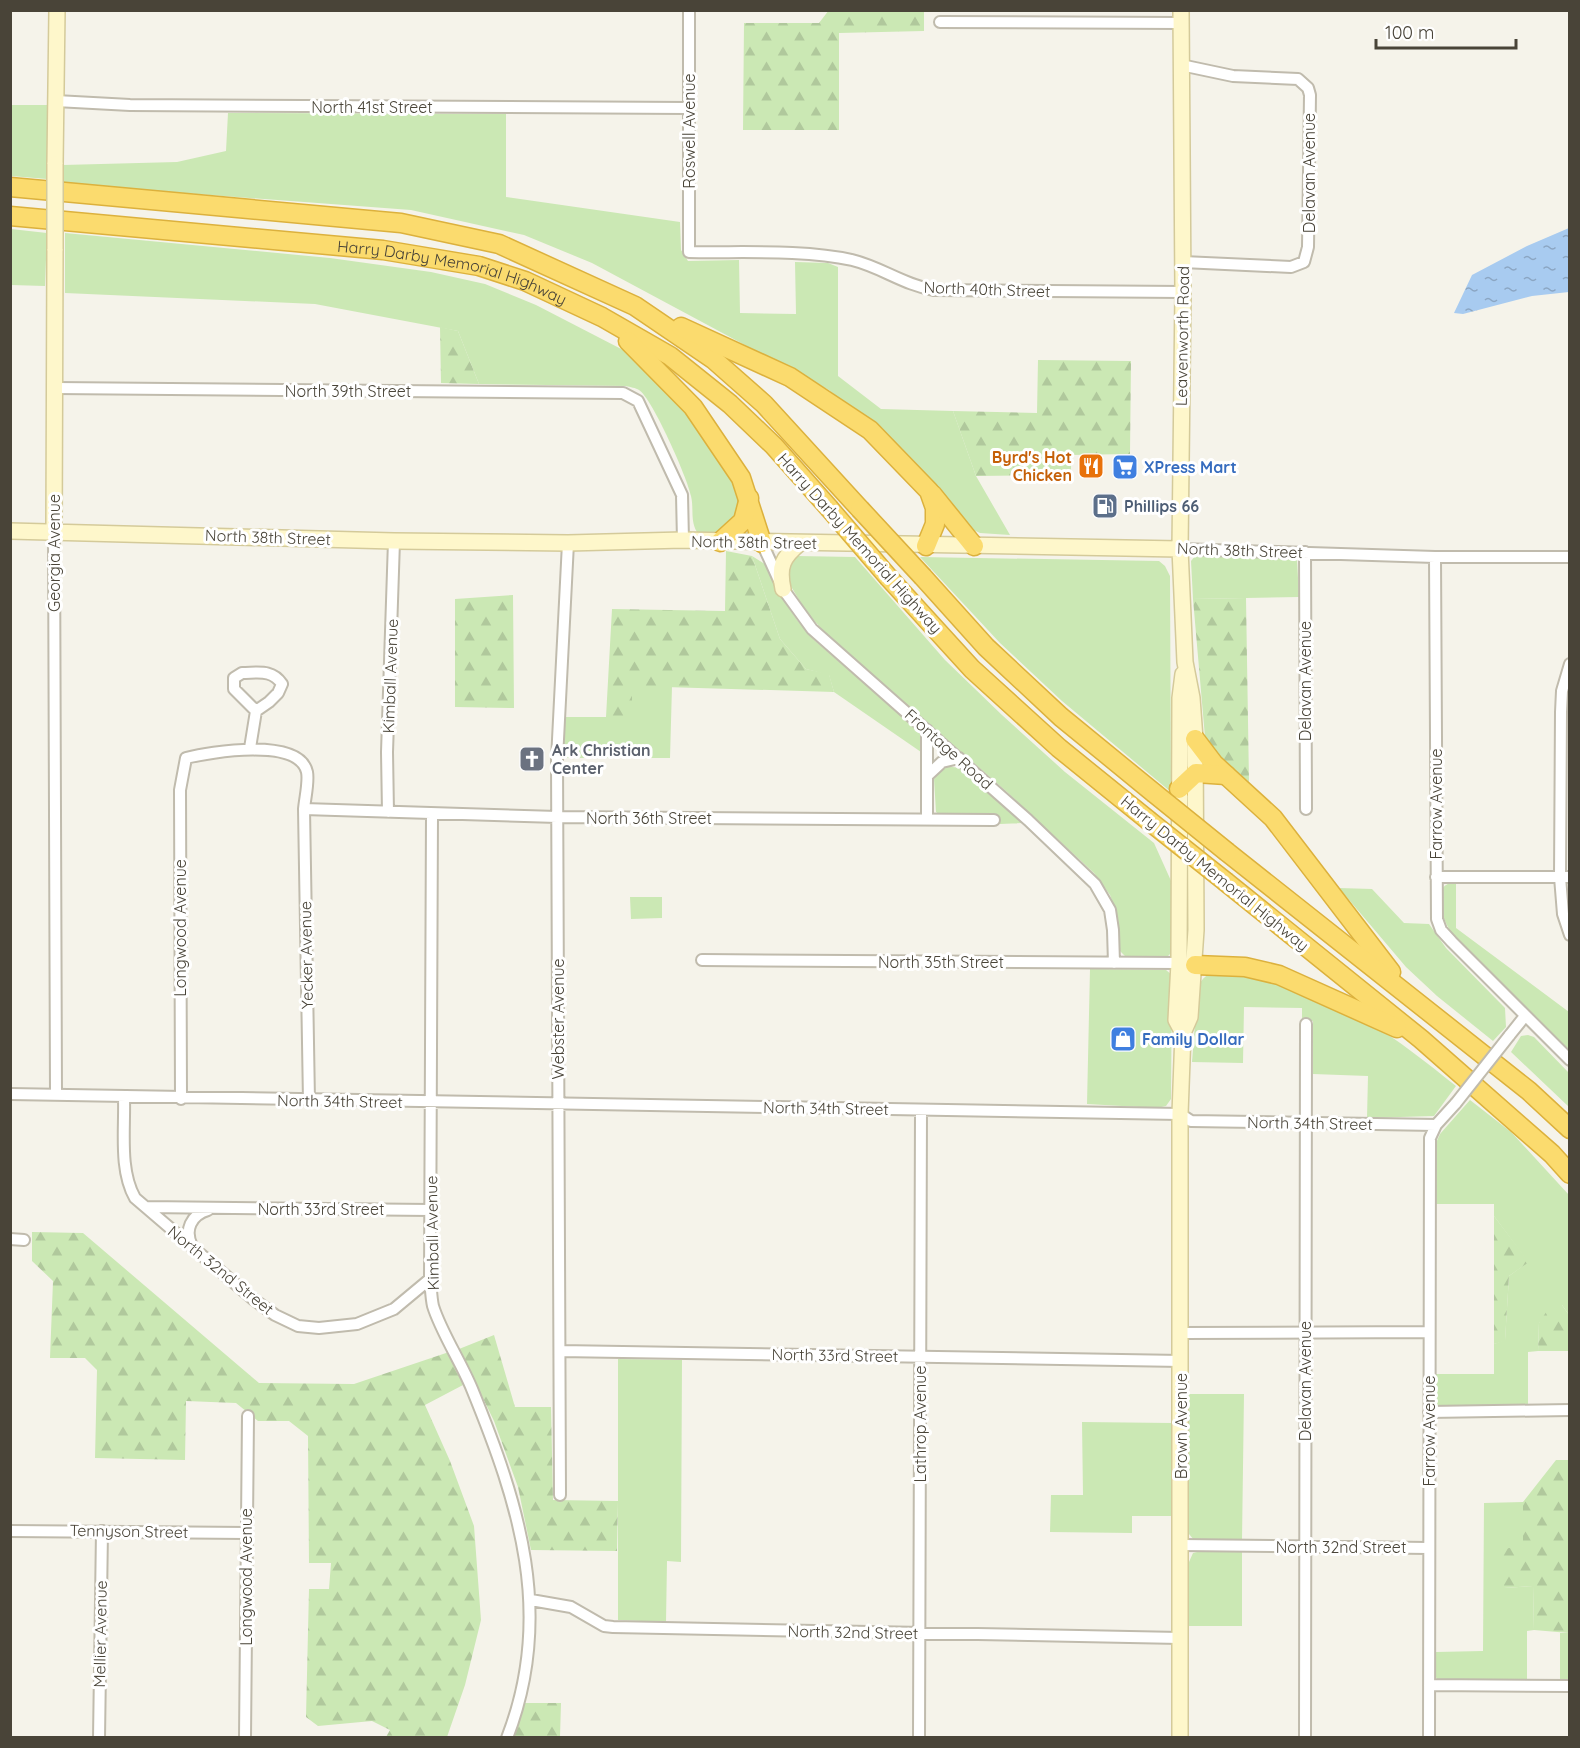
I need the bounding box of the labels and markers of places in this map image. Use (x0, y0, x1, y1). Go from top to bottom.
place label: Byrd's Hot Chicken (992, 447, 1072, 485)
restaurant icon: Byrd's Hot Chicken (1076, 451, 1106, 481)
supermarket icon: XPress Mart (1110, 452, 1140, 482)
place label: XPress Mart (1144, 457, 1237, 477)
fuel station icon: Phillips 66 (1090, 491, 1120, 521)
place label: Phillips 66 (1124, 496, 1199, 516)
place label: Ark Christian Center (552, 740, 651, 778)
church icon: Ark Christian Center (517, 744, 547, 774)
shop icon: Family Dollar (1108, 1024, 1138, 1054)
place label: Family Dollar (1142, 1029, 1244, 1049)

